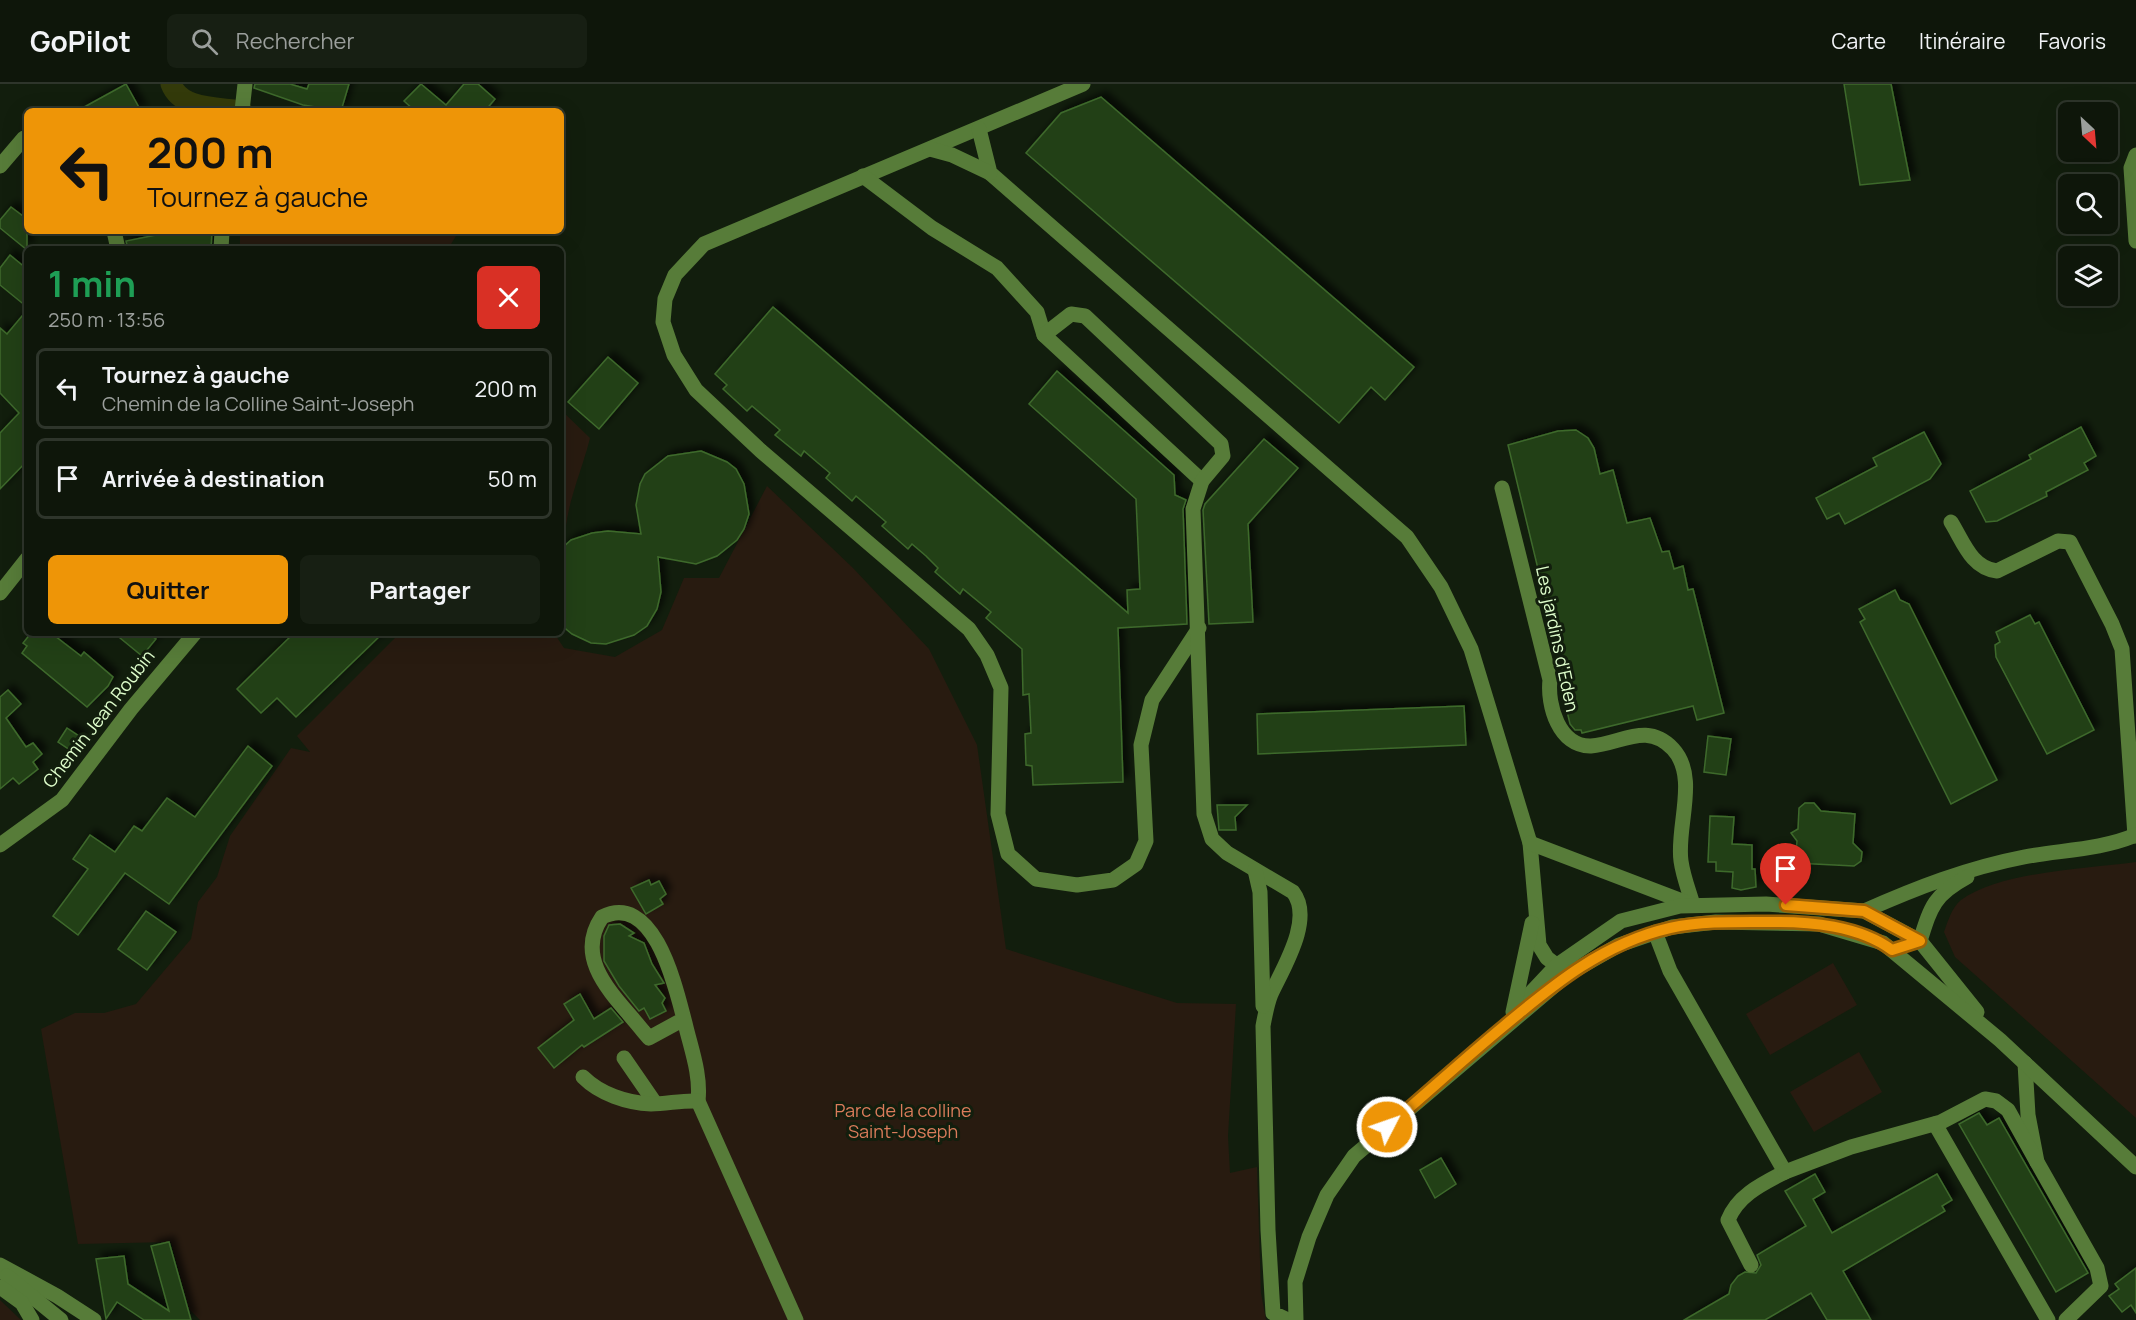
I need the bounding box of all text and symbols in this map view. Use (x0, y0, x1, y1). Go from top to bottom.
search box (167, 14, 587, 68)
text: GoPilot (30, 22, 131, 60)
icon: search (188, 25, 221, 58)
text: Rechercher (236, 26, 354, 56)
text: Carte (1832, 27, 1886, 55)
text: Itinéraire (1919, 27, 2005, 55)
text: Favoris (2038, 27, 2106, 55)
north arrow (2058, 102, 2118, 162)
map controls (2058, 102, 2118, 306)
text: 200 m (147, 123, 273, 181)
icon: left (48, 132, 126, 210)
button: search (2058, 174, 2118, 234)
text: Tournez à gauche (147, 178, 368, 215)
button: layers (2058, 246, 2118, 306)
text: 1 min (48, 259, 136, 308)
button: close (477, 266, 540, 329)
text: 250 m · 13:56 (48, 306, 165, 333)
text: Tournez à gauche (102, 360, 289, 390)
icon: left (51, 372, 84, 405)
text: 200 m (475, 374, 537, 404)
text: Chemin de la Colline Saint-Joseph (102, 390, 414, 417)
icon: arrive (51, 462, 84, 495)
text: Arrivée à destination (102, 464, 325, 494)
text: 50 m (488, 464, 537, 494)
button: Quitter (48, 555, 288, 624)
button: Partager (300, 555, 540, 624)
street label: Les jardins d'Eden (1531, 564, 1585, 714)
street label: Chemin Jean Roubin (37, 644, 160, 792)
pin (1760, 843, 1811, 905)
icon: arrive (1769, 852, 1802, 885)
position arrow (1355, 1095, 1419, 1159)
park label: Parc de la colline Saint-Joseph (834, 1098, 972, 1143)

